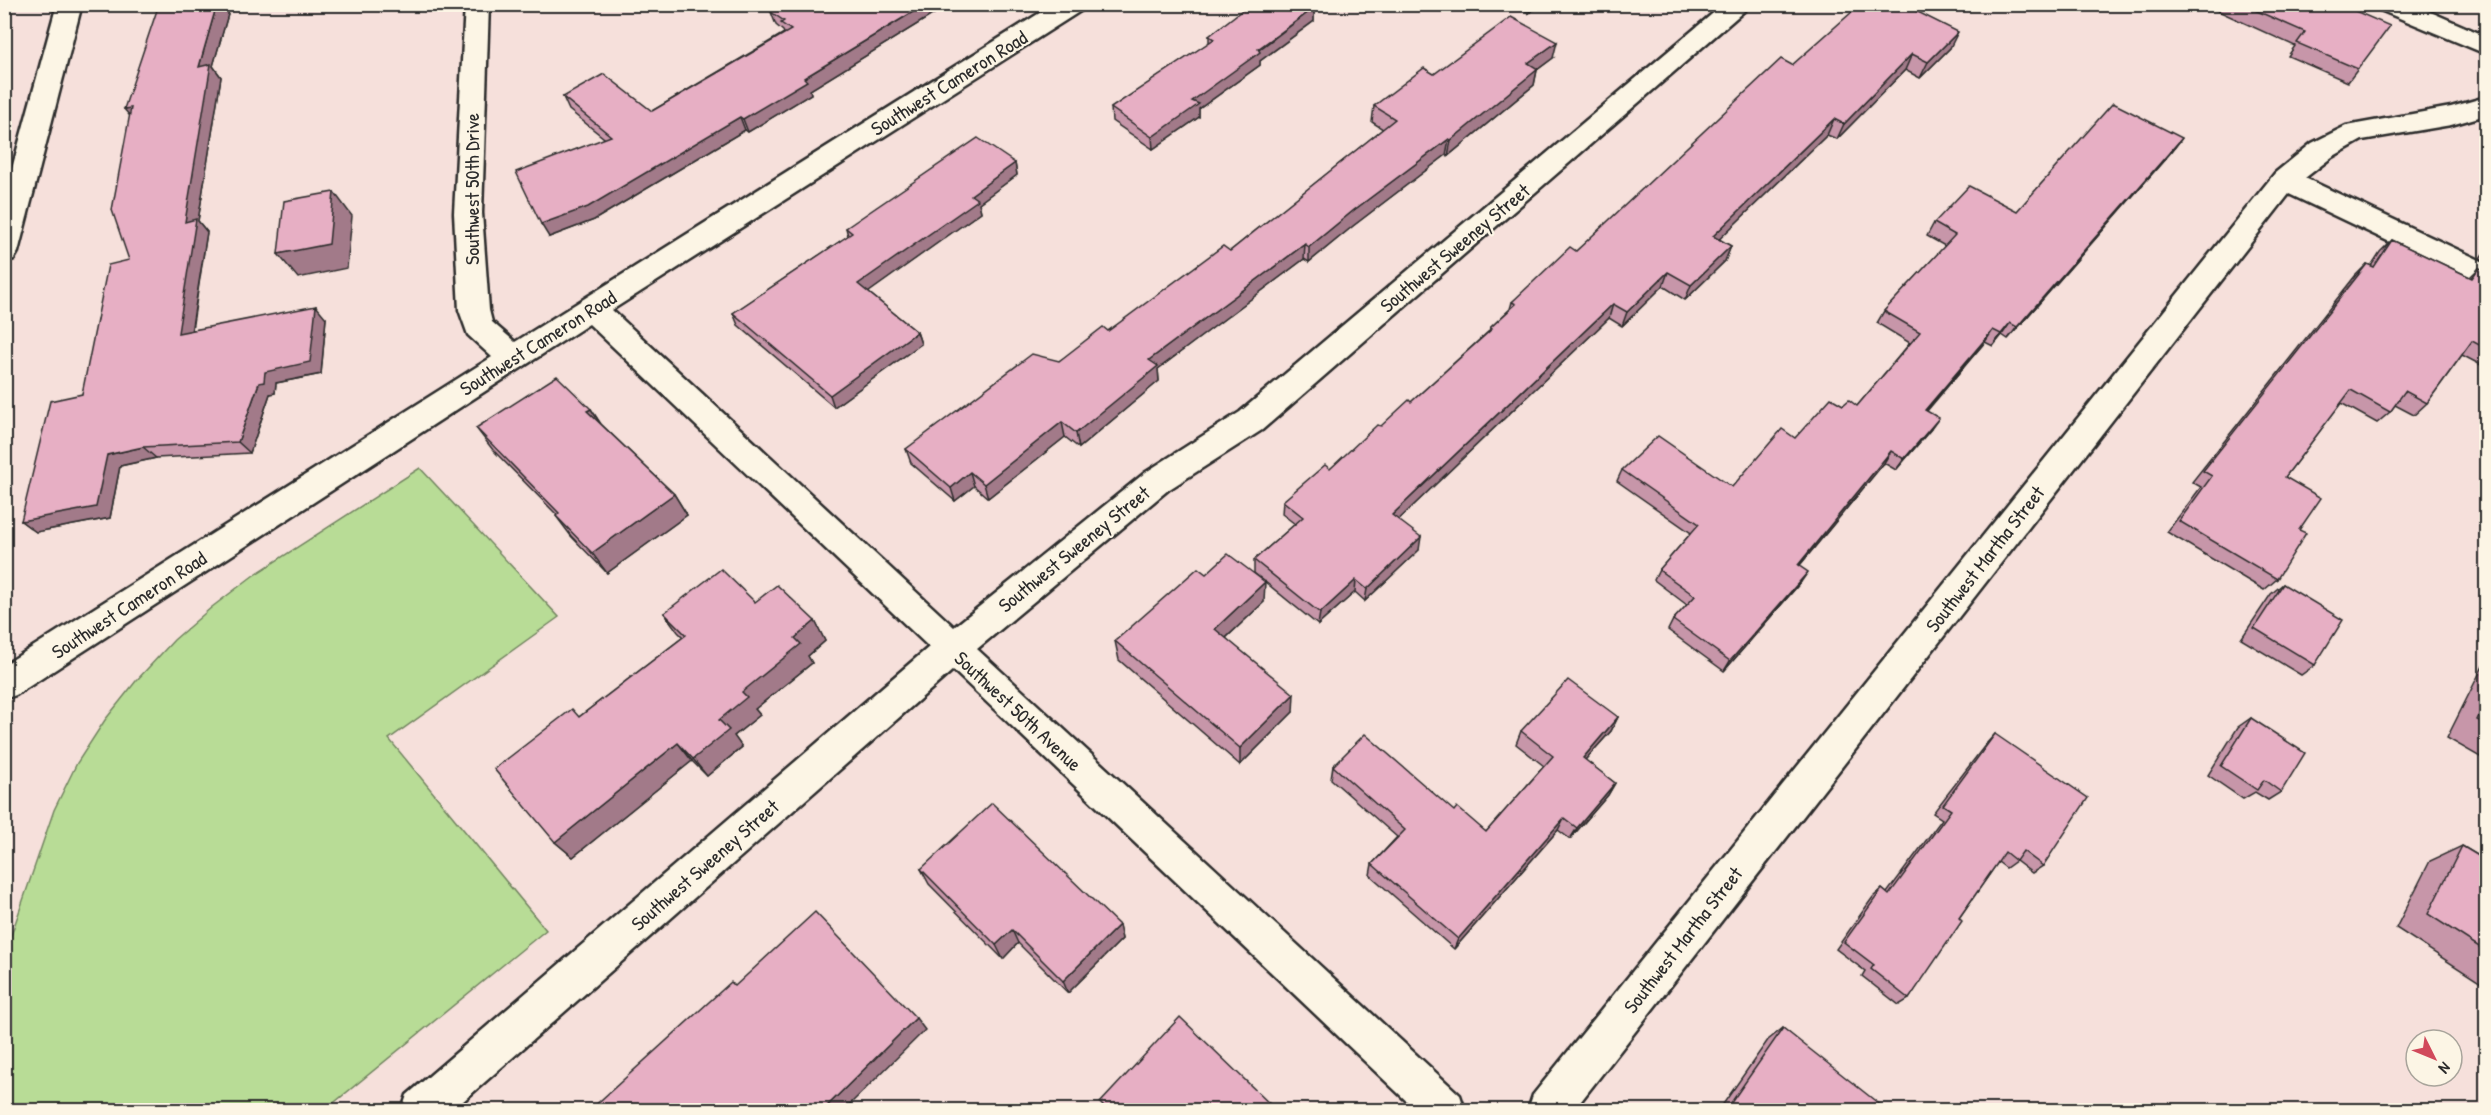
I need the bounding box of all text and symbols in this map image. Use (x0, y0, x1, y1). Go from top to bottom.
street label: Southwest Cameron Road (865, 23, 1032, 142)
street label: Southwest 50th Drive (458, 113, 485, 265)
street label: Southwest Sweeney Street (1374, 176, 1536, 318)
street label: Southwest Cameron Road (454, 283, 621, 402)
street label: Southwest Sweeney Street (992, 478, 1156, 618)
street label: Southwest Martha Street (1919, 479, 2051, 637)
street label: Southwest Cameron Road (46, 544, 211, 665)
street label: Southwest 50th Avenue (949, 645, 1088, 777)
street label: Southwest Sweeney Street (625, 792, 785, 936)
street label: Southwest Martha Street (1617, 860, 1749, 1018)
north arrow (2404, 1028, 2464, 1088)
text: N (2434, 1058, 2456, 1079)

